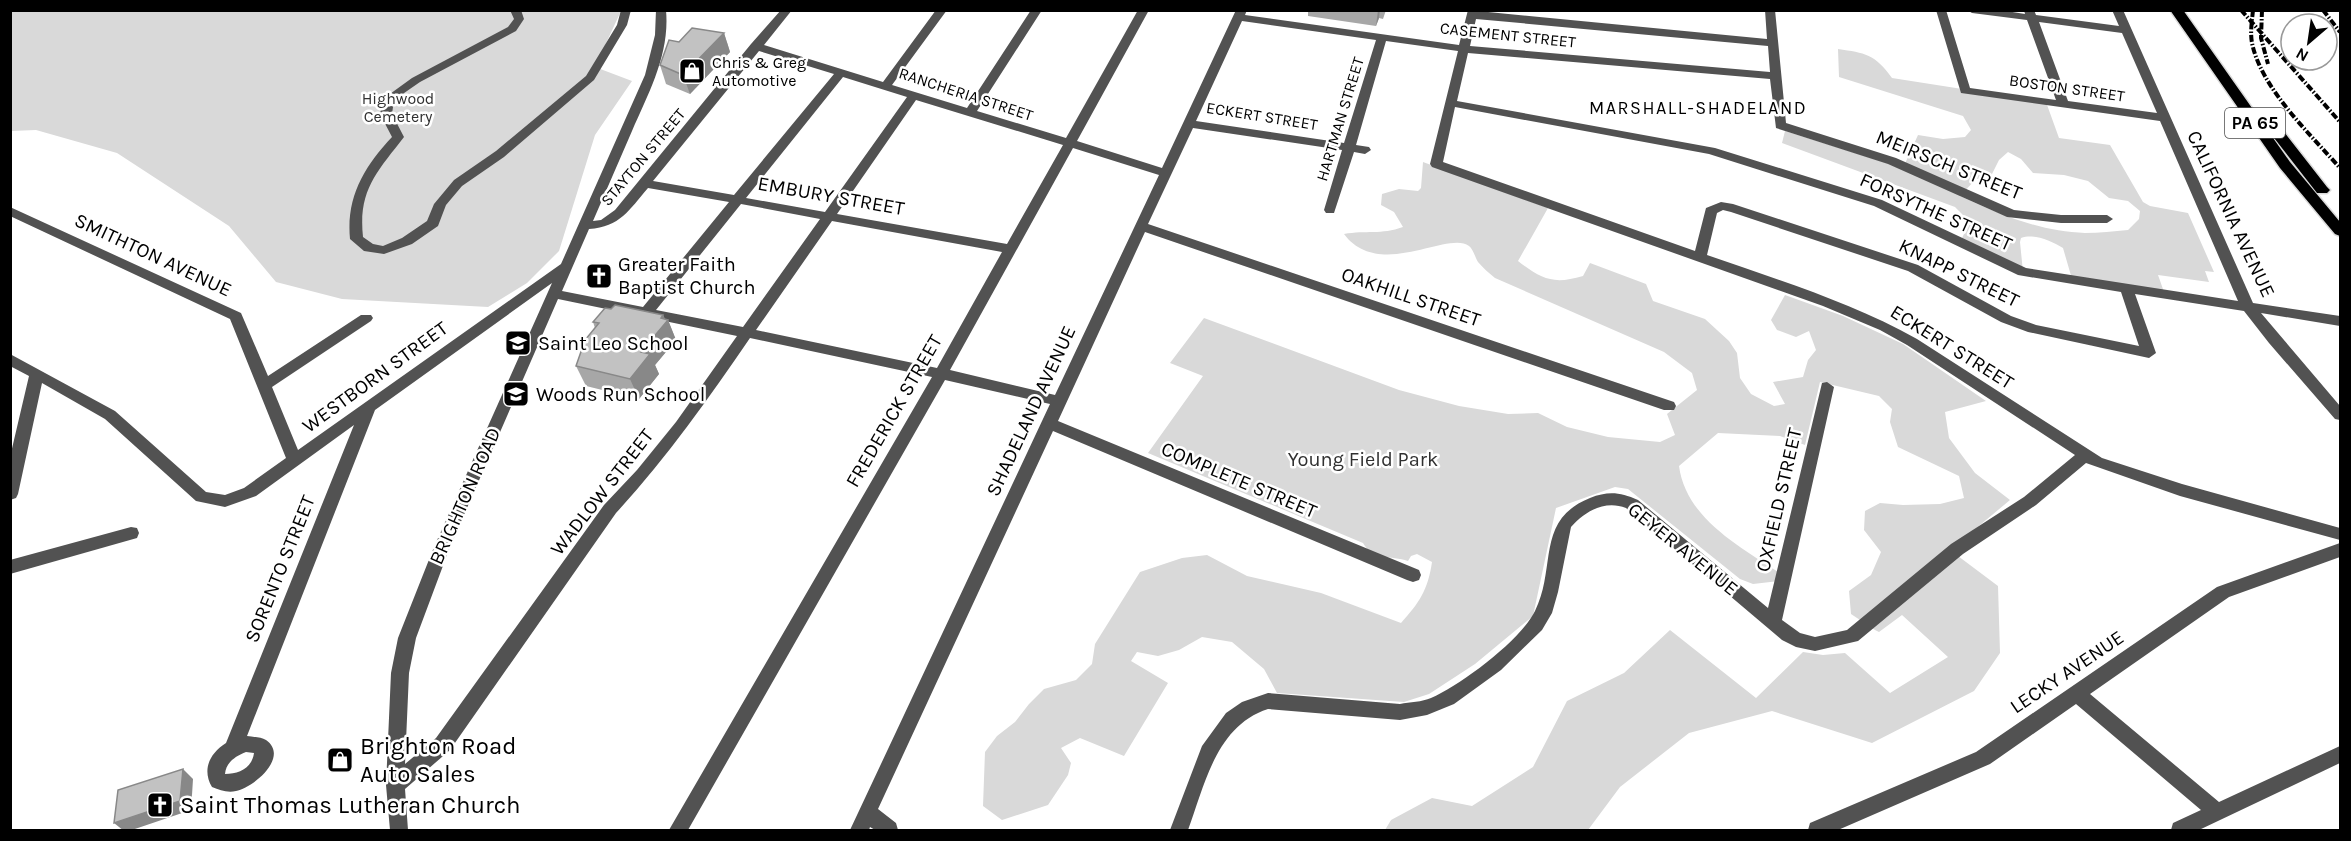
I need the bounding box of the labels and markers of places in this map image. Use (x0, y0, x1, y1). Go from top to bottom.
place label: Chris & Greg Automotive (712, 53, 806, 90)
shop icon: Chris & Greg Automotive (677, 56, 707, 86)
place label: Greater Faith Baptist Church (618, 253, 755, 299)
church icon: Greater Faith Baptist Church (584, 261, 614, 291)
school or university icon: Saint Leo School (503, 328, 533, 358)
place label: Saint Leo School (538, 332, 689, 355)
school or university icon: Woods Run School (501, 379, 531, 409)
place label: Woods Run School (536, 383, 705, 406)
place label: Brighton Road Auto Sales (360, 732, 516, 788)
shop icon: Brighton Road Auto Sales (325, 745, 355, 775)
church icon: Saint Thomas Lutheran Church (145, 790, 175, 820)
place label: Saint Thomas Lutheran Church (180, 791, 521, 819)

